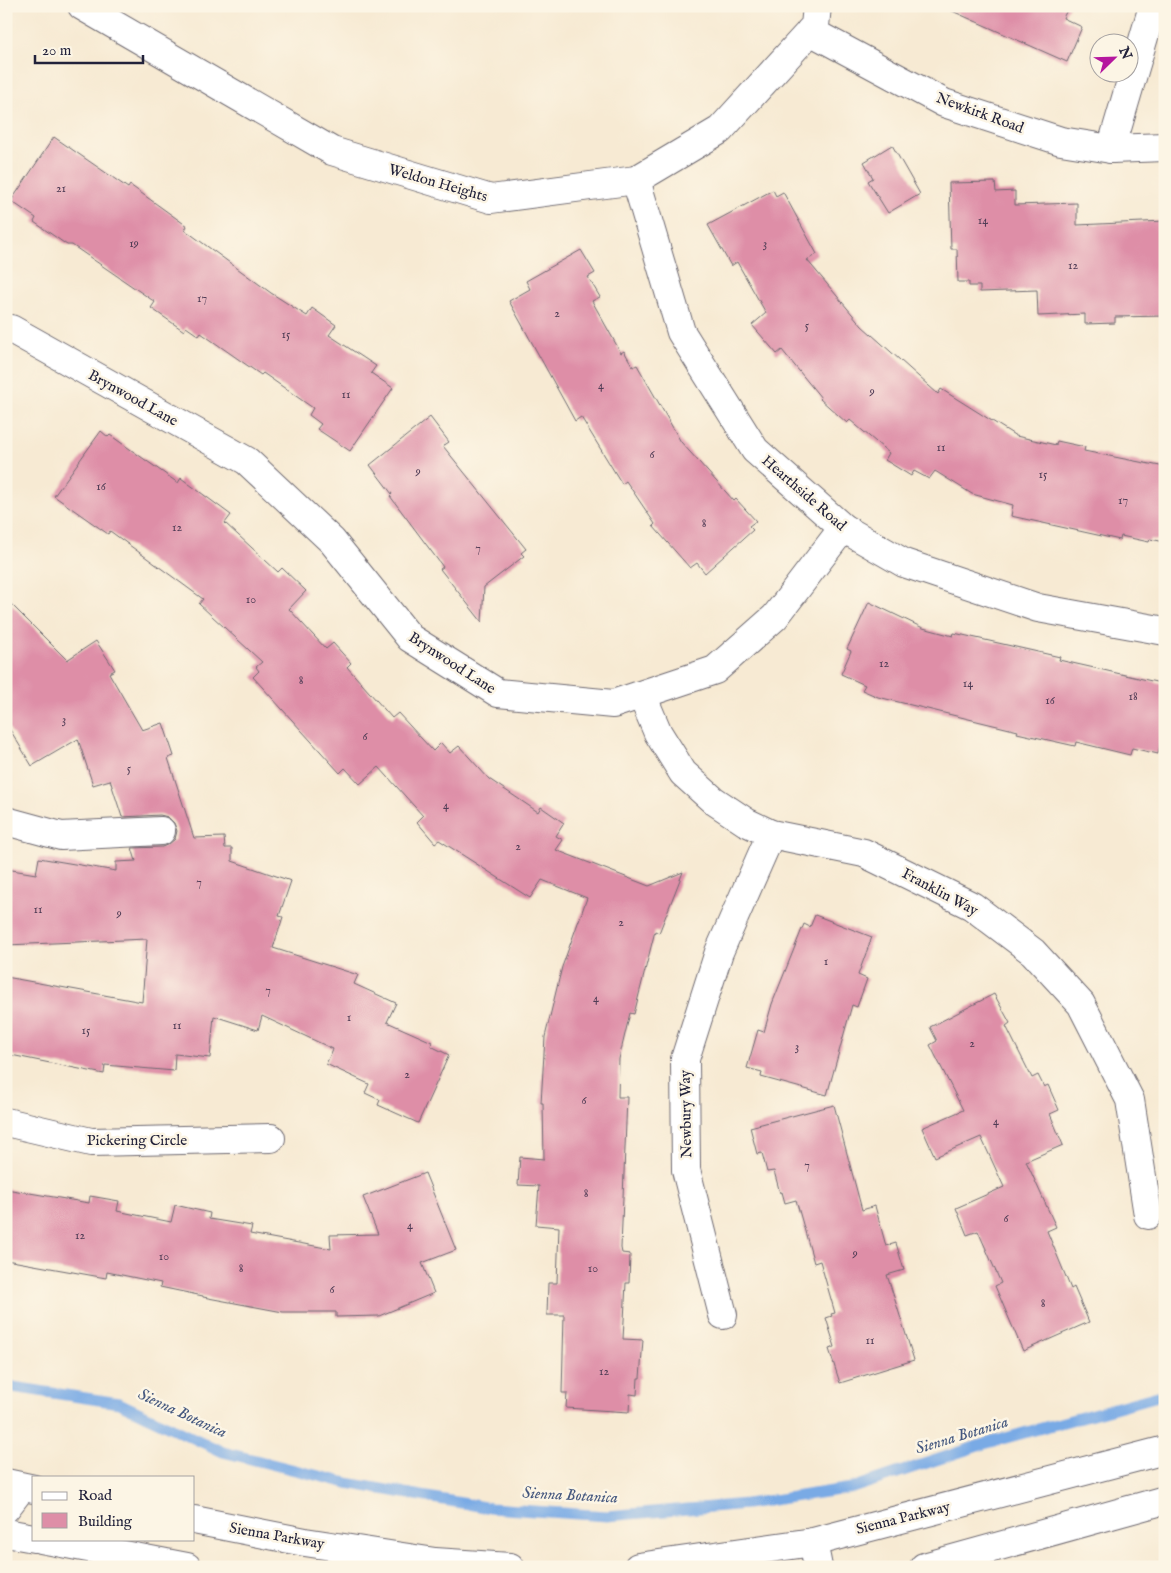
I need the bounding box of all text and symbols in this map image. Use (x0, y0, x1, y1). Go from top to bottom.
scale bar (35, 32, 142, 64)
north arrow (1088, 32, 1138, 82)
text: 20 m (42, 41, 72, 60)
text: N (1114, 43, 1136, 62)
street label: Newkirk Road (934, 88, 1027, 138)
street label: Weldon Heights (386, 160, 490, 206)
house number: 21 (56, 181, 66, 196)
house number: 14 (978, 213, 988, 228)
house number: 19 (129, 236, 139, 251)
house number: 3 (763, 236, 767, 251)
house number: 12 (1068, 258, 1078, 273)
house number: 17 (197, 291, 207, 306)
house number: 2 (554, 306, 560, 321)
house number: 5 (805, 318, 810, 333)
house number: 15 (282, 327, 291, 342)
street label: Brynwood Lane (85, 365, 181, 431)
house number: 4 (598, 378, 604, 393)
house number: 9 (868, 384, 875, 399)
house number: 11 (342, 387, 350, 402)
house number: 11 (937, 440, 945, 455)
house number: 6 (649, 447, 655, 462)
street label: Hearthside Road (758, 451, 851, 536)
house number: 9 (414, 464, 421, 479)
house number: 15 (1039, 467, 1048, 482)
house number: 16 (96, 479, 107, 494)
house number: 17 (1118, 493, 1128, 508)
house number: 8 (702, 516, 707, 531)
house number: 12 (172, 520, 182, 535)
house number: 7 (475, 541, 481, 556)
house number: 10 (246, 592, 256, 607)
street label: Brynwood Lane (405, 628, 499, 698)
house number: 12 (879, 656, 889, 671)
house number: 8 (299, 673, 304, 688)
house number: 14 (963, 676, 973, 691)
house number: 18 (1128, 689, 1138, 704)
house number: 16 (1045, 693, 1056, 708)
house number: 3 (62, 712, 66, 727)
house number: 6 (362, 729, 368, 744)
house number: 5 (127, 761, 132, 776)
house number: 4 (443, 798, 449, 813)
house number: 2 (515, 839, 521, 854)
street label: Franklin Way (899, 864, 982, 920)
house number: 7 (196, 875, 202, 890)
house number: 11 (34, 902, 42, 917)
house number: 9 (115, 906, 122, 921)
house number: 2 (618, 915, 624, 930)
house number: 1 (824, 954, 828, 969)
house number: 7 (265, 983, 271, 998)
house number: 4 (593, 991, 599, 1006)
house number: 1 (347, 1010, 351, 1025)
house number: 11 (173, 1018, 181, 1033)
house number: 15 (82, 1023, 91, 1038)
house number: 2 (969, 1036, 975, 1051)
house number: 3 (795, 1039, 799, 1054)
house number: 2 (404, 1067, 410, 1082)
street label: Newbury Way (676, 1069, 696, 1158)
house number: 6 (581, 1093, 587, 1108)
house number: 4 (993, 1114, 999, 1129)
street label: Pickering Circle (87, 1131, 187, 1150)
house number: 7 (804, 1158, 810, 1173)
house number: 8 (584, 1186, 589, 1201)
house number: 6 (1003, 1211, 1009, 1226)
house number: 4 (407, 1218, 413, 1233)
house number: 12 (75, 1228, 85, 1243)
house number: 9 (851, 1246, 858, 1261)
house number: 10 (159, 1249, 169, 1264)
house number: 8 (239, 1261, 244, 1276)
house number: 10 (588, 1261, 598, 1276)
house number: 6 (329, 1282, 335, 1297)
house number: 8 (1041, 1296, 1046, 1311)
house number: 11 (866, 1333, 874, 1348)
house number: 12 (599, 1364, 609, 1379)
water label: Sienna Botanica (134, 1385, 230, 1443)
water label: Sienna Botanica (913, 1412, 1011, 1460)
legend (32, 1476, 195, 1540)
water label: Sienna Botanica (522, 1484, 618, 1508)
text: Road (78, 1486, 113, 1505)
street label: Sienna Parkway (854, 1497, 953, 1539)
text: Building (78, 1512, 133, 1531)
street label: Sienna Parkway (228, 1518, 327, 1554)

